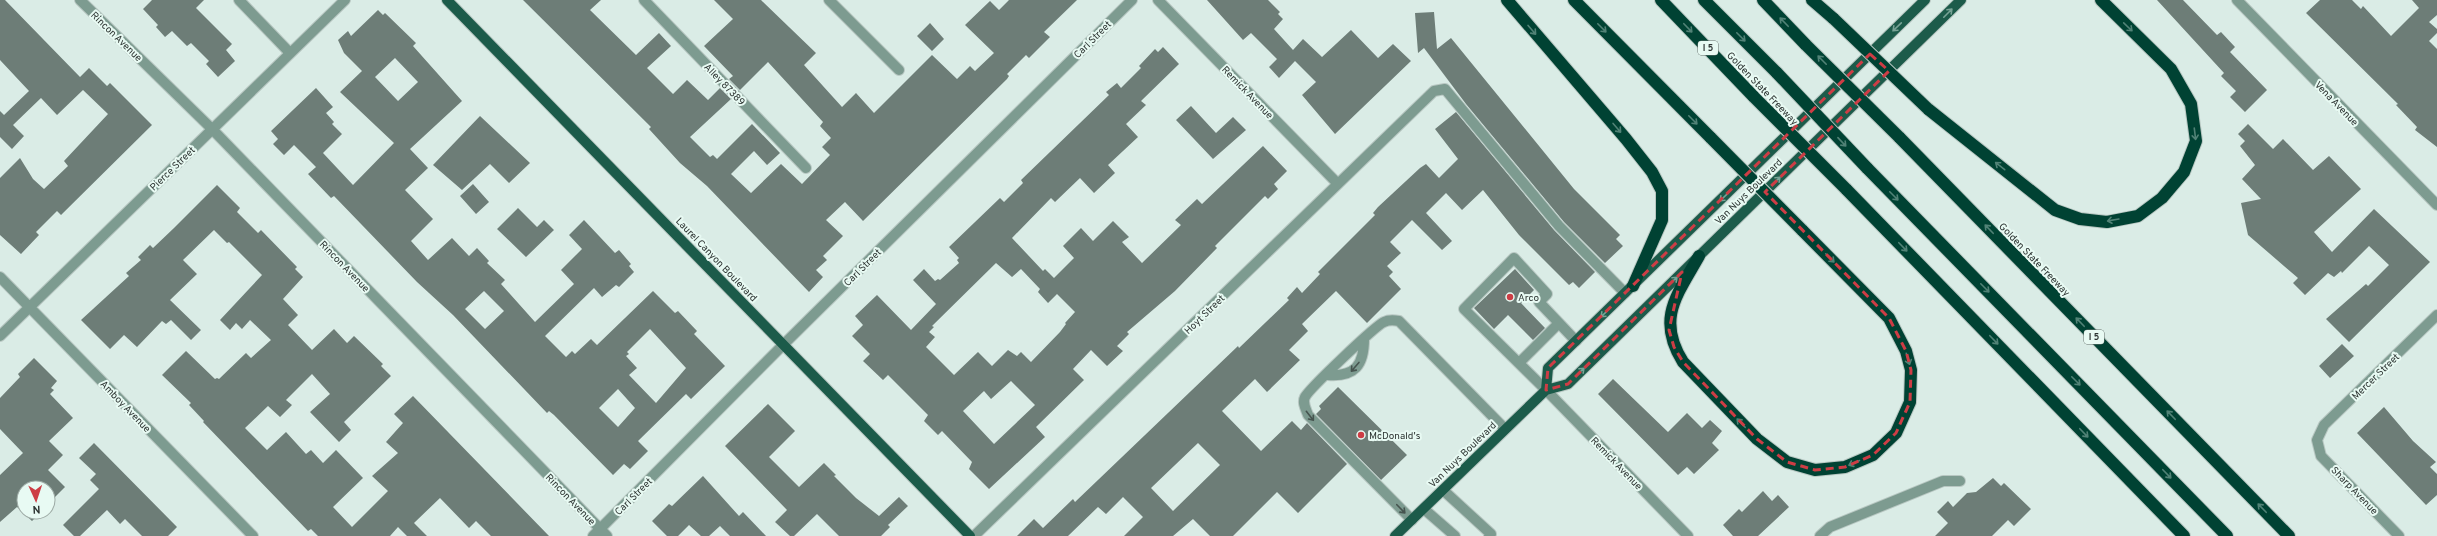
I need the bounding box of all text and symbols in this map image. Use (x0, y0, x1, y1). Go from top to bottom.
one-way arrow (1943, 8, 1953, 18)
street label: Rincon Avenue (87, 9, 144, 65)
one-way arrow (1779, 17, 1789, 27)
street label: Carl Street (1071, 18, 1115, 62)
one-way arrow (1892, 22, 1902, 32)
one-way arrow (2123, 22, 2133, 32)
one-way arrow (1597, 23, 1607, 33)
one-way arrow (1683, 23, 1693, 33)
one-way arrow (1528, 24, 1537, 35)
one-way arrow (1736, 32, 1746, 42)
road number: I 5 (1698, 41, 1718, 55)
street label: Golden State Freeway (1723, 50, 1800, 129)
one-way arrow (1817, 55, 1827, 65)
street label: Alley 87389 (701, 61, 747, 109)
street label: Remick Avenue (1218, 64, 1275, 122)
street label: Vena Avenue (2311, 79, 2361, 129)
one-way arrow (1688, 115, 1698, 125)
one-way arrow (1613, 123, 1622, 133)
one-way arrow (2191, 127, 2199, 140)
one-way arrow (1837, 137, 1847, 147)
street label: Pierce Street (148, 144, 199, 194)
street label: Van Nuys Boulevard (1712, 156, 1786, 228)
one-way arrow (1995, 162, 2005, 171)
one-way arrow (1771, 176, 1781, 186)
one-way arrow (1889, 191, 1899, 201)
one-way arrow (1719, 192, 1729, 201)
street label: Laurel Canyon Boulevard (672, 215, 759, 305)
one-way arrow (2107, 217, 2120, 225)
street label: Golden State Freeway (1995, 221, 2072, 300)
one-way arrow (1984, 224, 1994, 234)
street label: Rincon Avenue (316, 239, 372, 296)
one-way arrow (1898, 242, 1908, 252)
street label: Carl Street (841, 246, 885, 290)
one-way arrow (1825, 253, 1835, 263)
one-way arrow (1668, 276, 1678, 286)
one-way arrow (1980, 283, 1990, 293)
street label: Hoyt Street (1182, 292, 1228, 338)
marker: Arco (1505, 292, 1515, 302)
place label: Arco (1518, 292, 1540, 305)
one-way arrow (1600, 308, 1610, 318)
one-way arrow (2075, 317, 2085, 327)
road number: I 5 (2084, 330, 2104, 344)
one-way arrow (1989, 335, 1999, 345)
street label: Mercer Street (2349, 351, 2403, 403)
one-way arrow (1905, 353, 1912, 366)
one-way arrow (1351, 362, 1360, 372)
one-way arrow (1575, 367, 1585, 377)
one-way arrow (2071, 376, 2081, 386)
street label: Amboy Avenue (97, 378, 153, 436)
one-way arrow (1306, 410, 1315, 421)
one-way arrow (2166, 410, 2176, 420)
one-way arrow (1736, 418, 1746, 428)
street label: Van Nuys Boulevard (1426, 419, 1500, 491)
one-way arrow (2080, 428, 2089, 439)
marker: McDonald's (1356, 430, 1366, 440)
place label: McDonald's (1369, 430, 1421, 443)
street label: Remick Avenue (1587, 435, 1644, 493)
one-way arrow (1849, 460, 1861, 468)
street label: Sharp Avenue (2328, 464, 2380, 518)
one-way arrow (2162, 469, 2172, 479)
street label: Rincon Avenue (542, 472, 598, 529)
street label: Carl Street (612, 475, 656, 519)
north arrow (16, 480, 56, 520)
text: N (32, 502, 41, 516)
one-way arrow (2257, 503, 2266, 513)
one-way arrow (1396, 504, 1406, 514)

